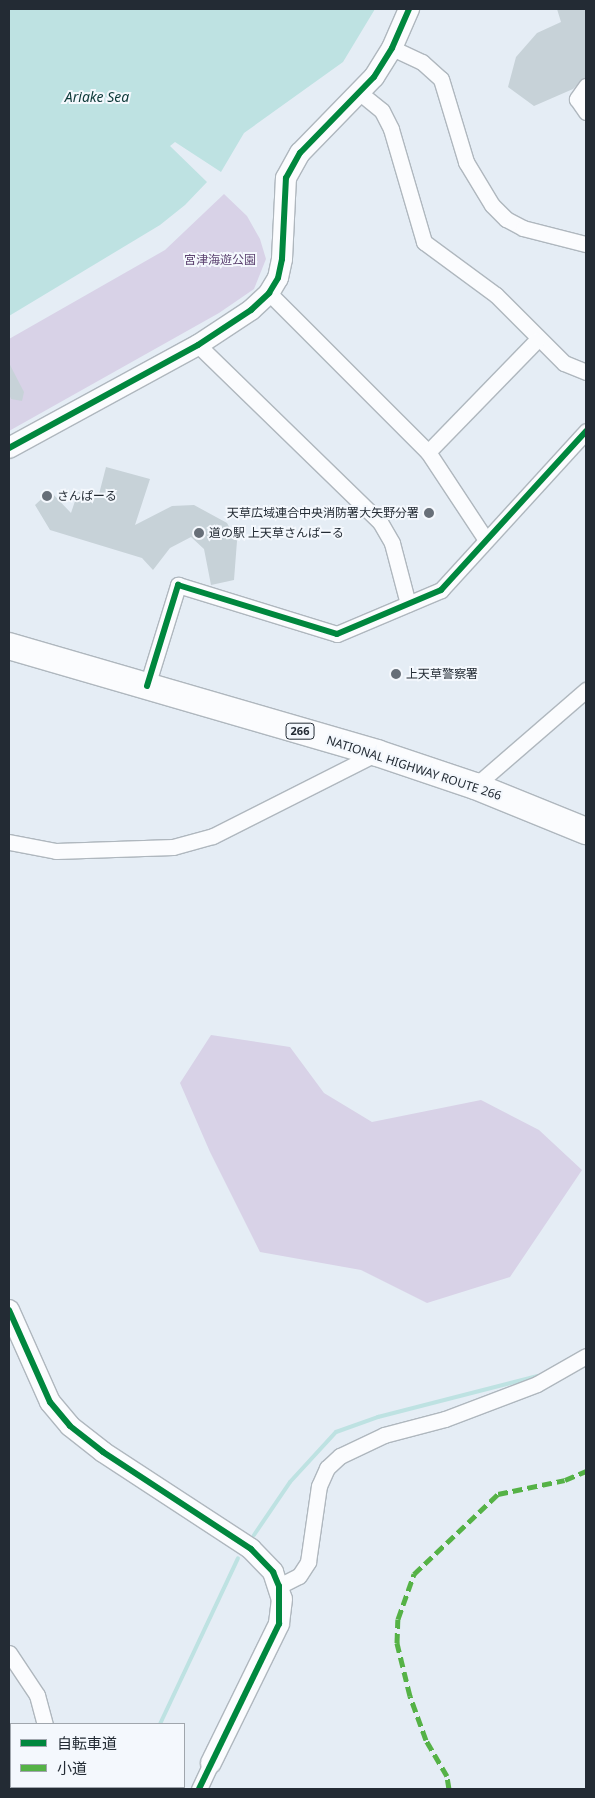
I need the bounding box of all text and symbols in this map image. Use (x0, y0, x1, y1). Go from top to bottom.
water label: Ariake Sea (65, 89, 129, 105)
park label: 宮津海遊公園 (184, 253, 256, 267)
place label: さんぱーる (57, 489, 117, 503)
marker: さんぱーる (41, 490, 53, 502)
place label: 天草広域連合中央消防署大矢野分署 (227, 506, 419, 520)
marker: 天草広域連合中央消防署大矢野分署 (423, 507, 435, 519)
place label: 道の駅 上天草さんばーる (209, 526, 344, 540)
marker: 道の駅 上天草さんばーる (193, 527, 205, 539)
place label: 上天草警察署 (406, 667, 478, 681)
marker: 上天草警察署 (390, 668, 402, 680)
road number: 266 (285, 722, 315, 739)
street label: NATIONAL HIGHWAY ROUTE 266 (325, 733, 503, 803)
legend (10, 1723, 185, 1788)
text: 自転車道 (57, 1733, 117, 1753)
text: 小道 (57, 1758, 87, 1778)

